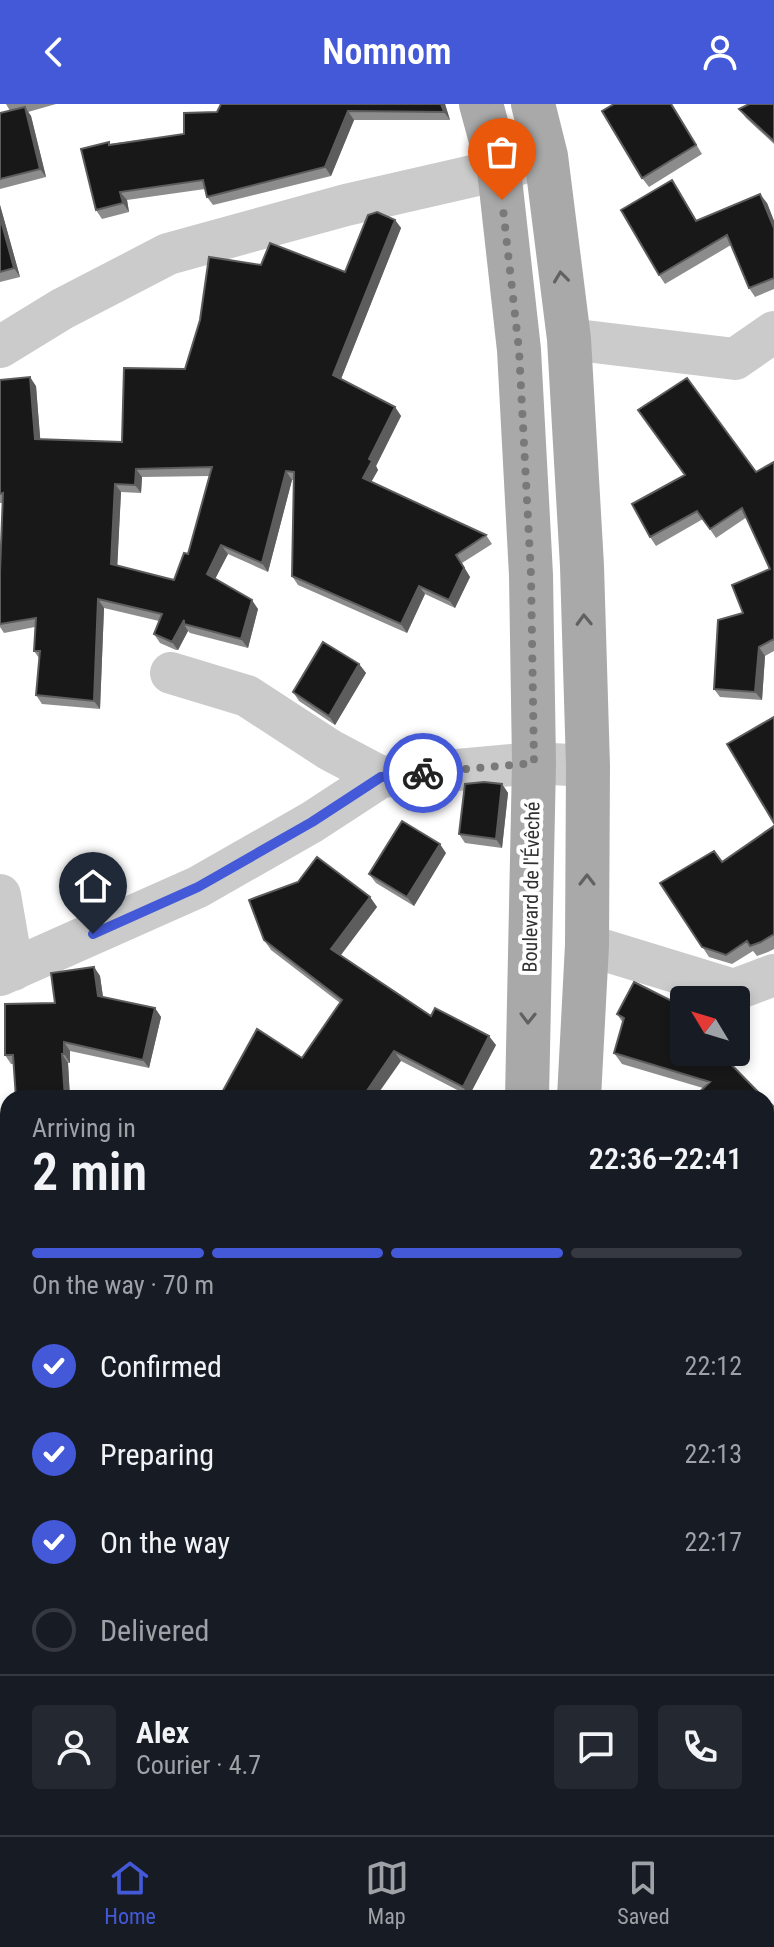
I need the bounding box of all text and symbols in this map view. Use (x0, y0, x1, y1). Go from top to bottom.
icon: back (32, 30, 76, 74)
icon: person (698, 30, 742, 74)
text: Nomnom (322, 31, 452, 73)
pin (468, 118, 536, 200)
icon: bag (480, 130, 524, 174)
one-way arrow (553, 270, 570, 283)
one-way arrow (575, 613, 593, 626)
courier (383, 733, 463, 813)
icon: bike (401, 751, 445, 795)
street label: Boulevard de l'Évêché (518, 801, 544, 973)
pin (59, 852, 127, 934)
icon: home (71, 864, 115, 908)
one-way arrow (579, 873, 596, 886)
north arrow (670, 986, 750, 1066)
map controls (670, 986, 750, 1066)
one-way arrow (520, 1012, 537, 1025)
text: Arriving in (32, 1113, 136, 1143)
text: 22:36–22:41 (589, 1141, 742, 1176)
text: 2 min (32, 1142, 147, 1203)
text: On the way · 70 m (32, 1270, 214, 1300)
icon: check (32, 1344, 76, 1388)
text: Confirmed (100, 1349, 222, 1384)
text: 22:12 (685, 1351, 742, 1381)
icon: check (32, 1432, 76, 1476)
text: Preparing (100, 1437, 214, 1472)
text: 22:13 (685, 1439, 742, 1469)
icon: check (32, 1520, 76, 1564)
text: On the way (100, 1525, 230, 1560)
text: 22:17 (685, 1527, 742, 1557)
text: Delivered (100, 1613, 209, 1648)
button: person (32, 1705, 116, 1789)
button: chat (554, 1705, 638, 1789)
button: phone (658, 1705, 742, 1789)
text: Alex (136, 1715, 189, 1750)
text: Courier · 4.7 (136, 1750, 261, 1780)
tab: Home (104, 1856, 156, 1929)
tab: Map (365, 1856, 409, 1929)
tab: Saved (617, 1856, 670, 1929)

